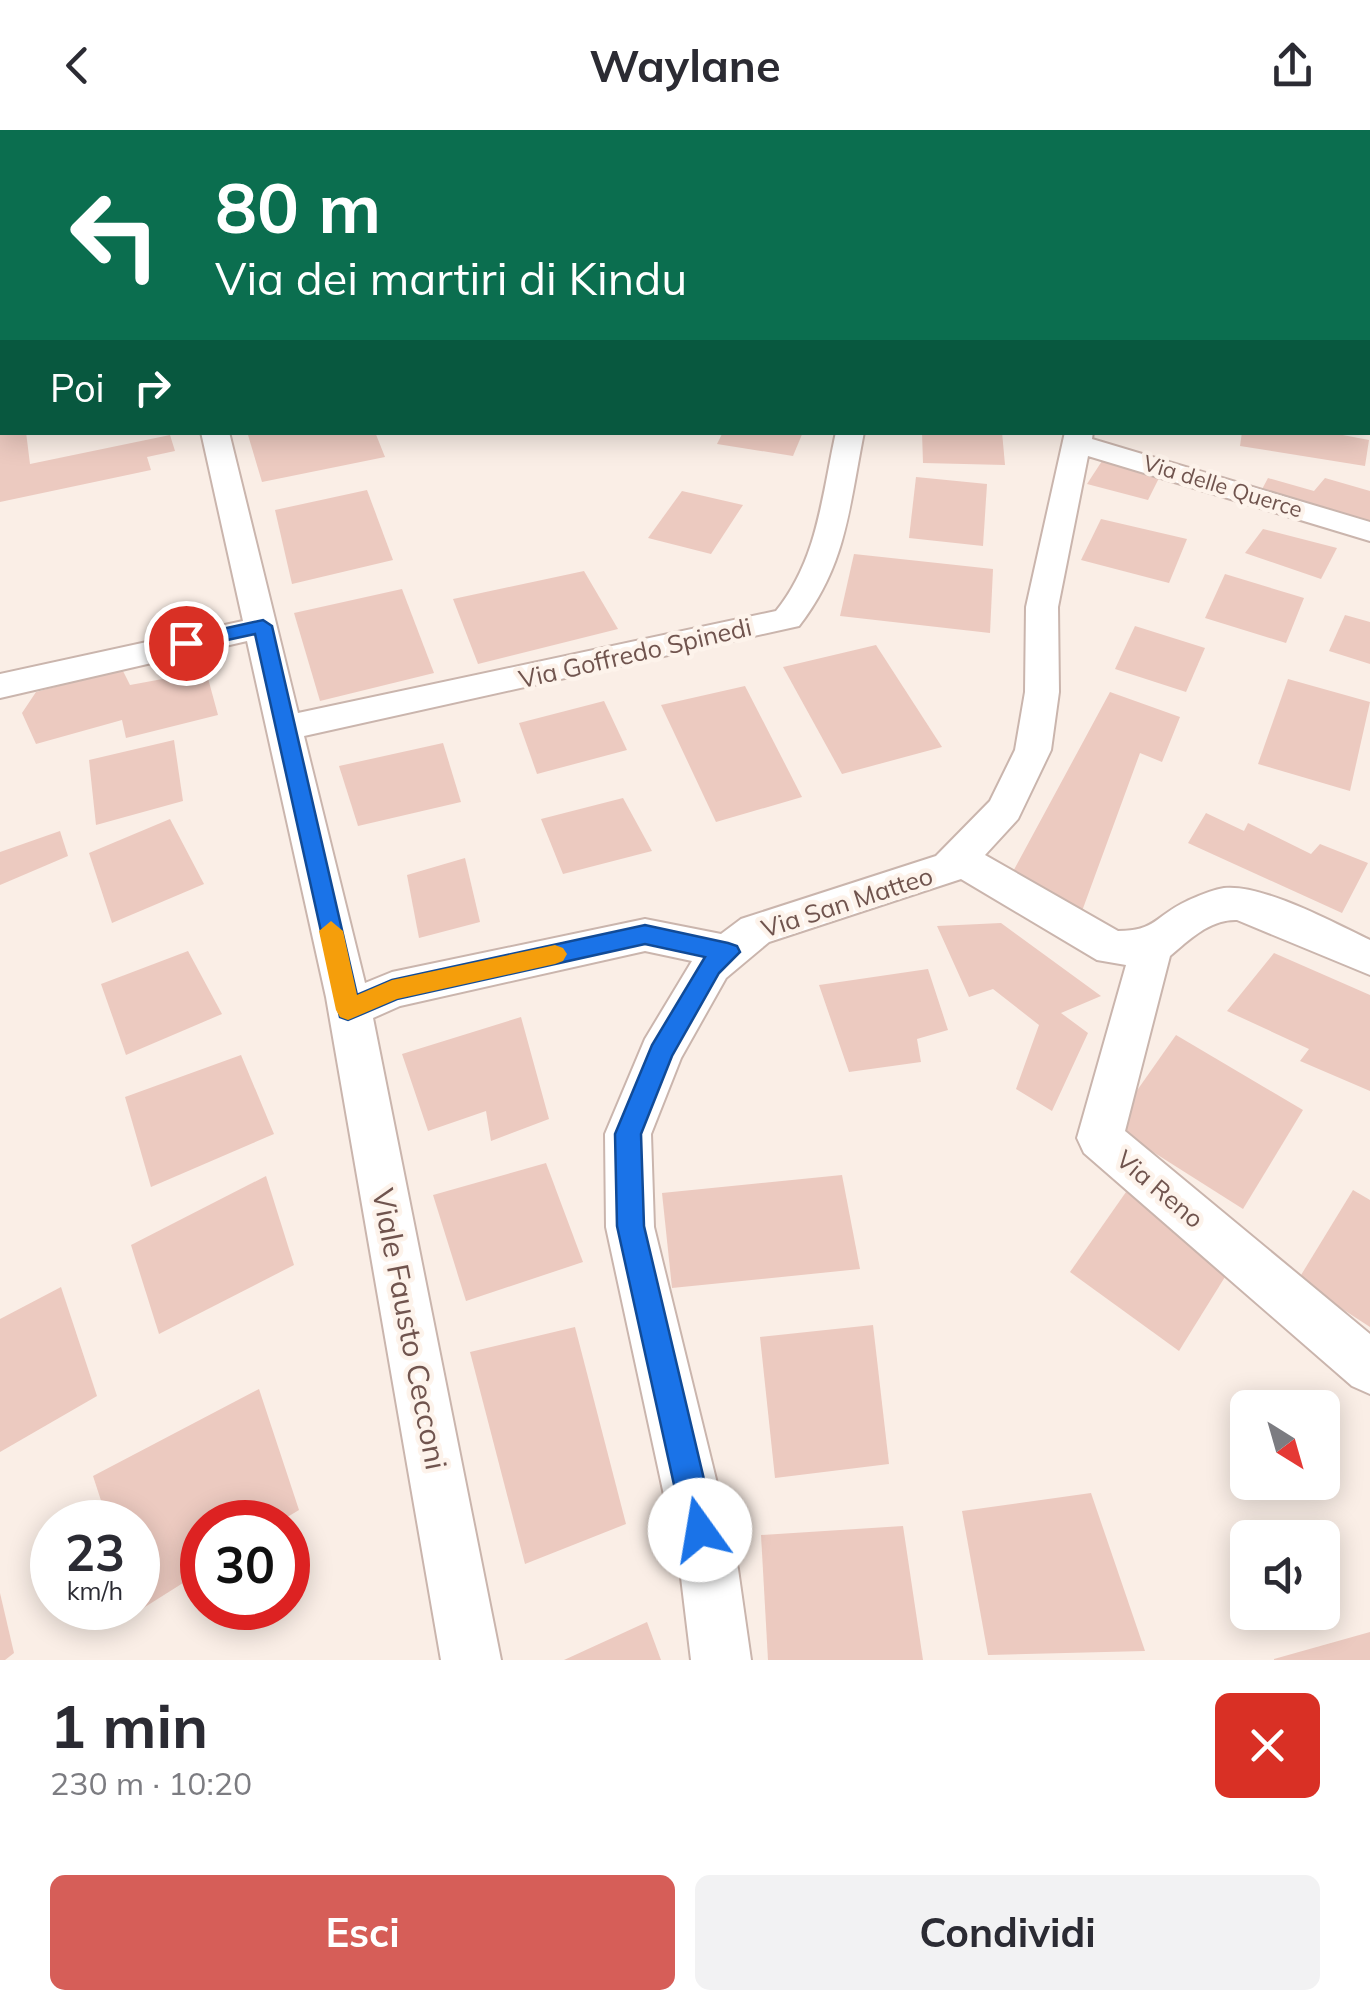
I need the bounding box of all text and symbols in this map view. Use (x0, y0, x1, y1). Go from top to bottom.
text: Waylane (589, 37, 781, 93)
icon: back (50, 38, 105, 93)
icon: share (1265, 38, 1320, 93)
text: 80 m (215, 163, 381, 251)
icon: left (50, 170, 180, 300)
text: Via dei martiri di Kindu (215, 250, 687, 306)
icon: right (125, 360, 180, 415)
text: Poi (50, 364, 105, 412)
street label: Via delle Querce (1140, 448, 1306, 524)
pin (144, 601, 229, 686)
street label: Via Goffredo Spinedi (516, 611, 754, 694)
icon: arrive (159, 616, 214, 671)
street label: Via San Matteo (757, 859, 936, 944)
street label: Via Reno (1110, 1143, 1210, 1234)
street label: Viale Fausto Cecconi (364, 1185, 456, 1473)
north arrow (1230, 1390, 1340, 1500)
map controls (1230, 1390, 1340, 1630)
position arrow (648, 1478, 752, 1582)
speed limit sign: 30 (180, 1500, 310, 1630)
button: sound (1230, 1520, 1340, 1630)
text: 23 (65, 1521, 125, 1584)
text: km/h (67, 1575, 123, 1606)
text: 1 min (50, 1688, 208, 1763)
button: close (1215, 1693, 1320, 1798)
text: 230 m · 10:20 (50, 1763, 252, 1803)
button: Esci (50, 1875, 675, 1990)
button: Condividi (695, 1875, 1320, 1990)

